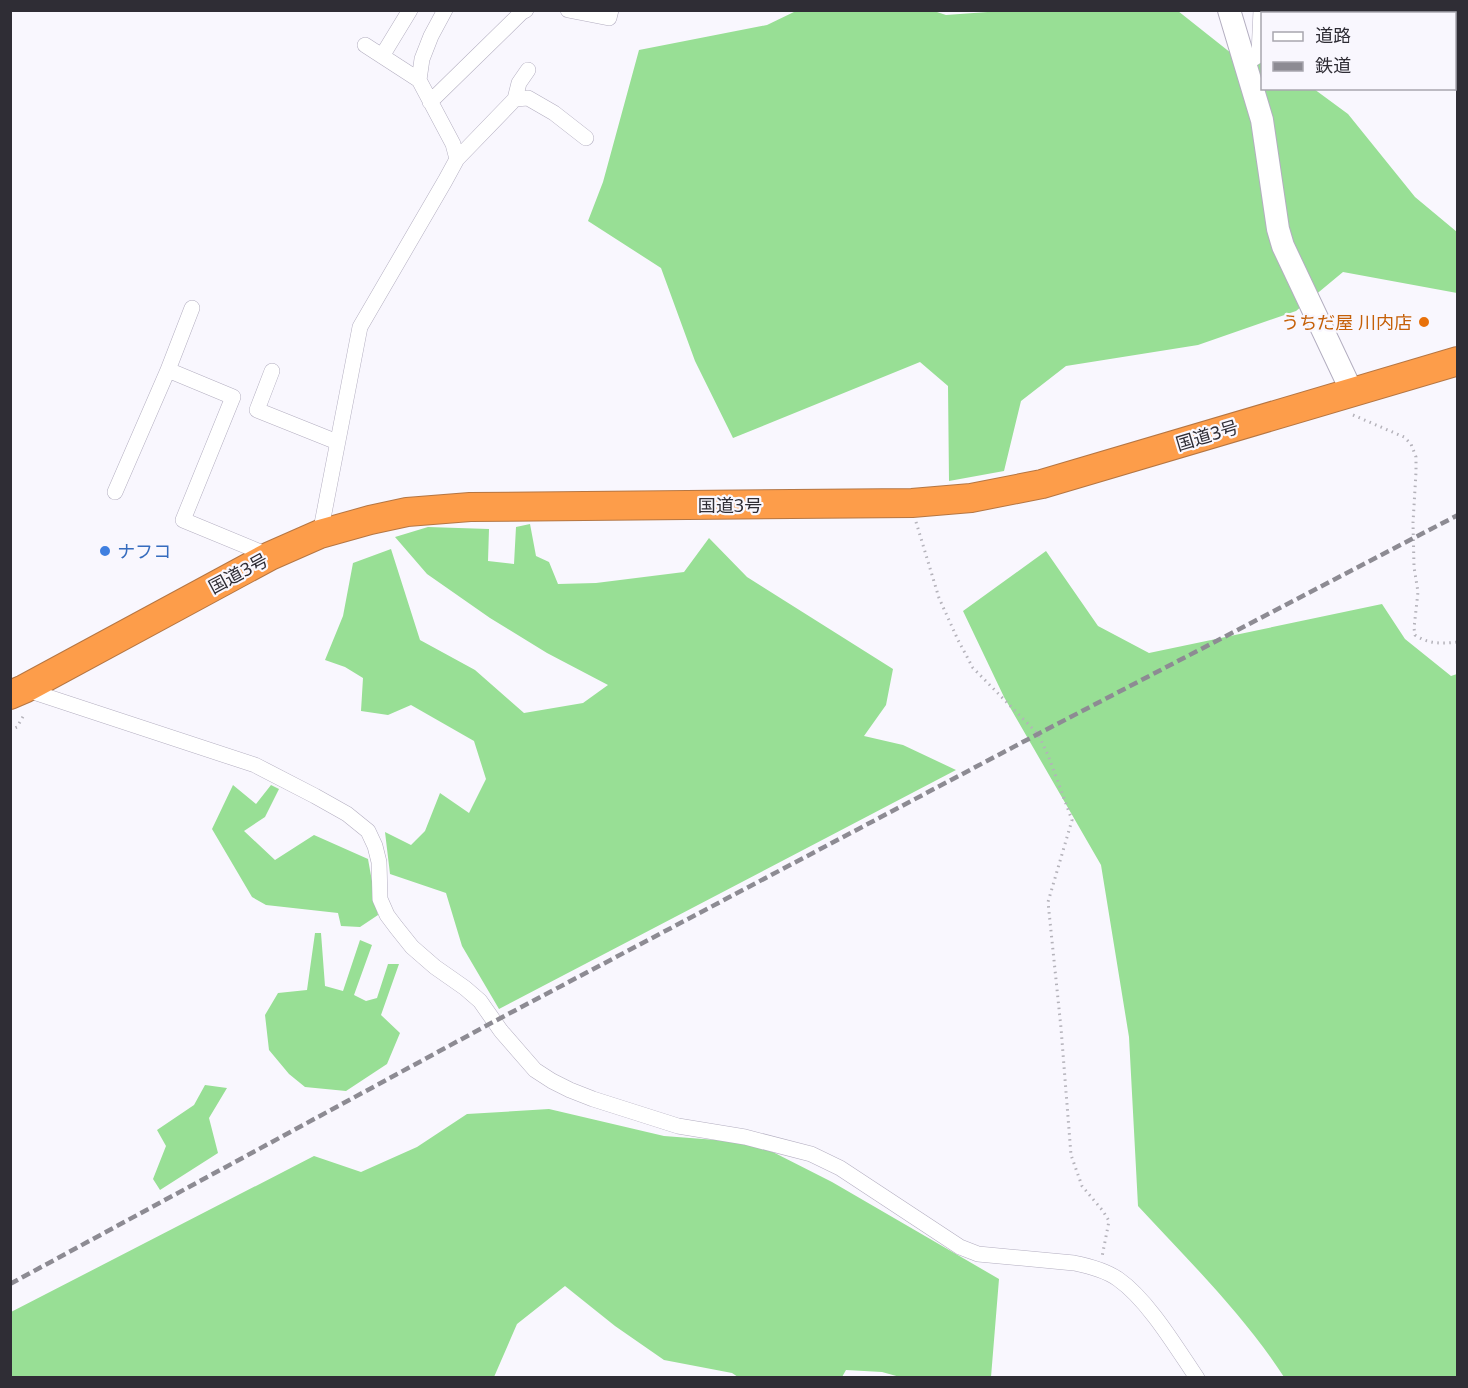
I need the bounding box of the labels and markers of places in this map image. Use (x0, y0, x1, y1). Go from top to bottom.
place label: うちだ屋 川内店 (1281, 310, 1412, 334)
marker: うちだ屋 川内店 (1417, 315, 1431, 329)
place label: ナフコ (117, 539, 171, 563)
marker: ナフコ (98, 544, 112, 558)

